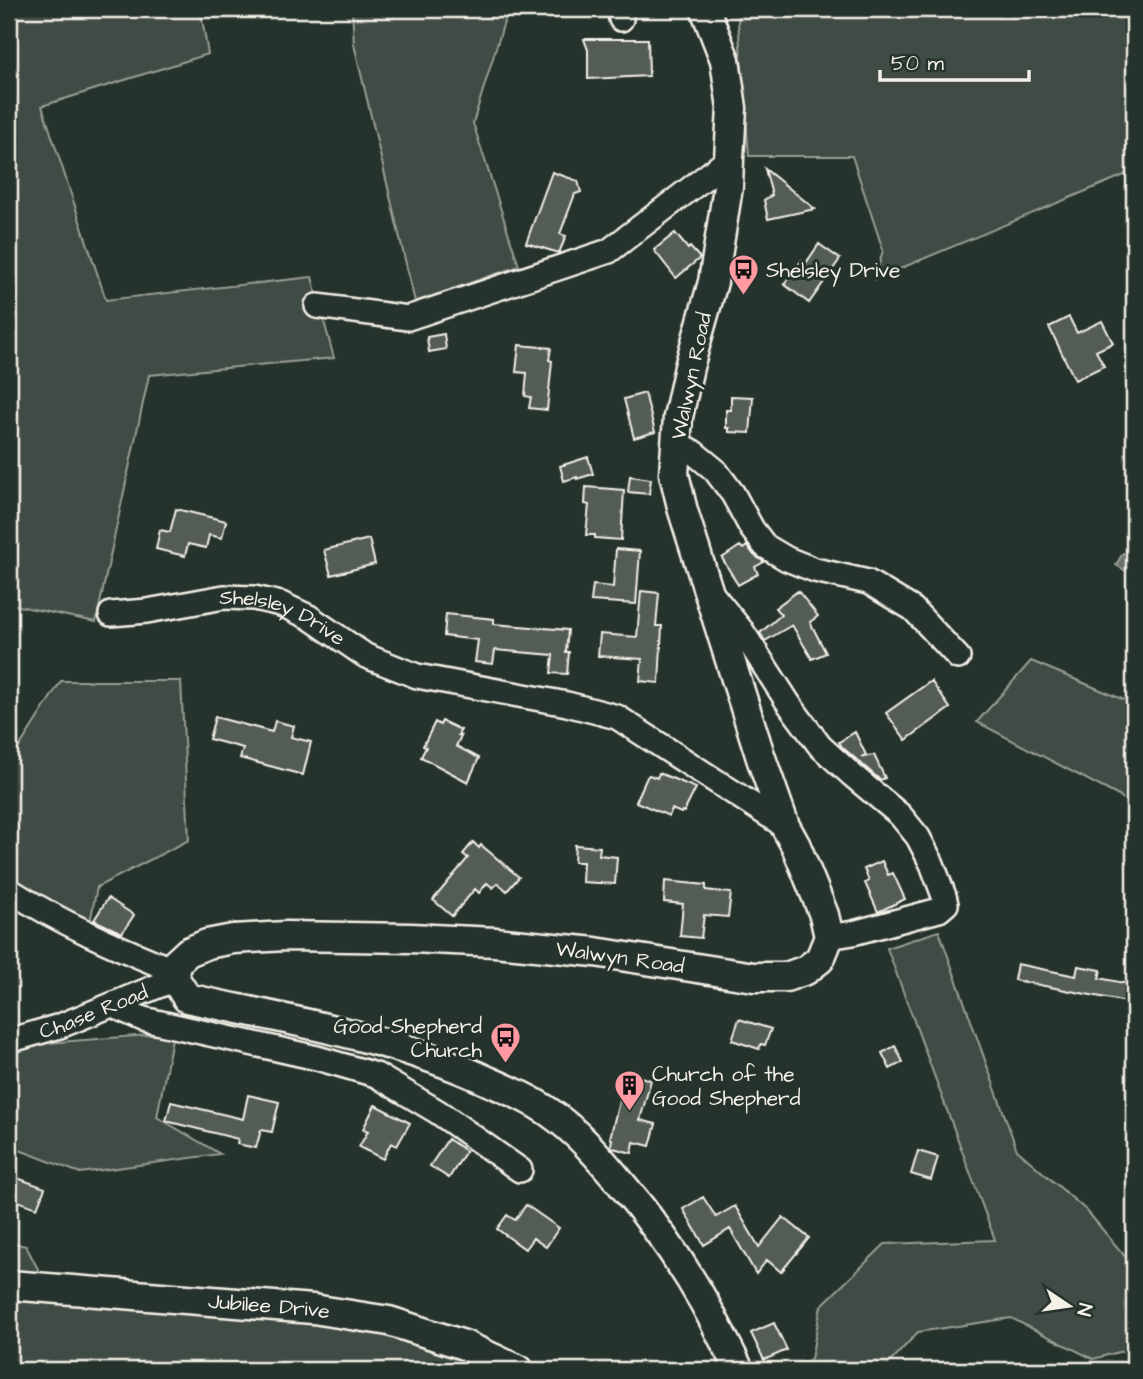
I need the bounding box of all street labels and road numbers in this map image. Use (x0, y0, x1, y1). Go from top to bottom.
street label: Walwyn Road (664, 310, 721, 443)
street label: Shelsley Drive (219, 583, 351, 653)
street label: Walwyn Road (554, 934, 686, 983)
street label: Chase Road (36, 978, 152, 1046)
street label: Jubilee Drive (207, 1287, 332, 1326)

